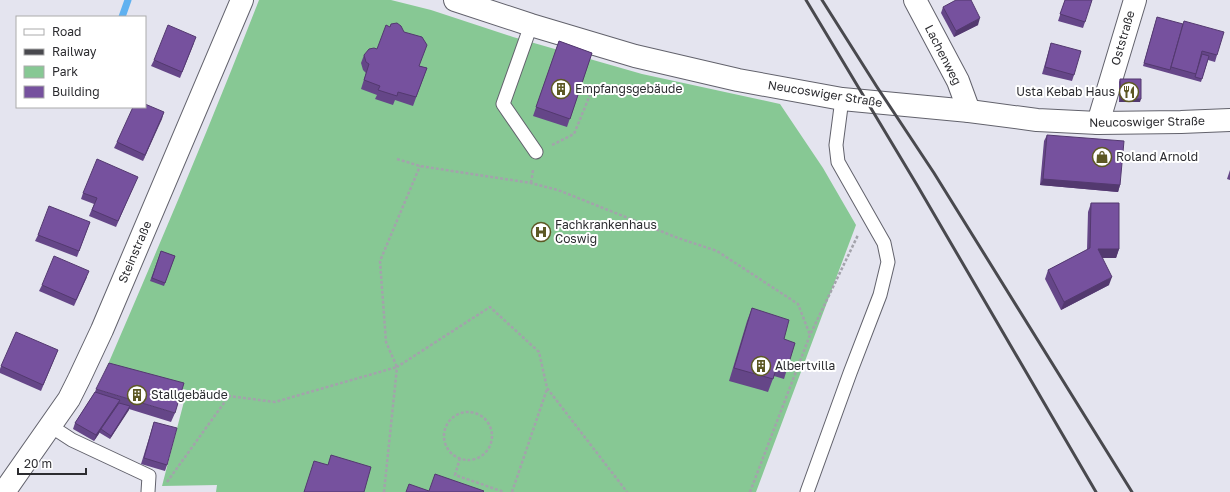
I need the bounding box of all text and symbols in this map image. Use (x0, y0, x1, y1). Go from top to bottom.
street label: Oststraße (1108, 9, 1138, 67)
legend (16, 16, 146, 108)
street label: Lachenweg (922, 22, 965, 88)
text: Road (52, 24, 81, 39)
text: Railway (52, 44, 97, 59)
text: Park (52, 64, 78, 79)
street label: Neucoswiger Straße (767, 77, 884, 110)
building icon: Empfangsgebäude (550, 78, 572, 100)
place label: Empfangsgebäude (575, 81, 682, 96)
restaurant icon: Usta Kebab Haus (1118, 81, 1140, 103)
text: Building (52, 84, 100, 99)
place label: Usta Kebab Haus (1016, 84, 1115, 99)
street label: Neucoswiger Straße (1089, 113, 1205, 130)
shop icon: Roland Arnold (1091, 146, 1113, 168)
place label: Roland Arnold (1116, 149, 1198, 164)
place label: Fachkrankenhaus Coswig (555, 217, 657, 246)
street label: Steinstraße (115, 218, 154, 285)
hospital icon: Fachkrankenhaus Coswig (530, 221, 552, 243)
building icon: Albertvilla (750, 355, 772, 377)
place label: Albertvilla (775, 358, 835, 373)
building icon: Stallgebäude (126, 384, 148, 406)
place label: Stallgebäude (151, 387, 228, 402)
scale bar (18, 450, 86, 476)
text: 20 m (24, 456, 52, 471)

